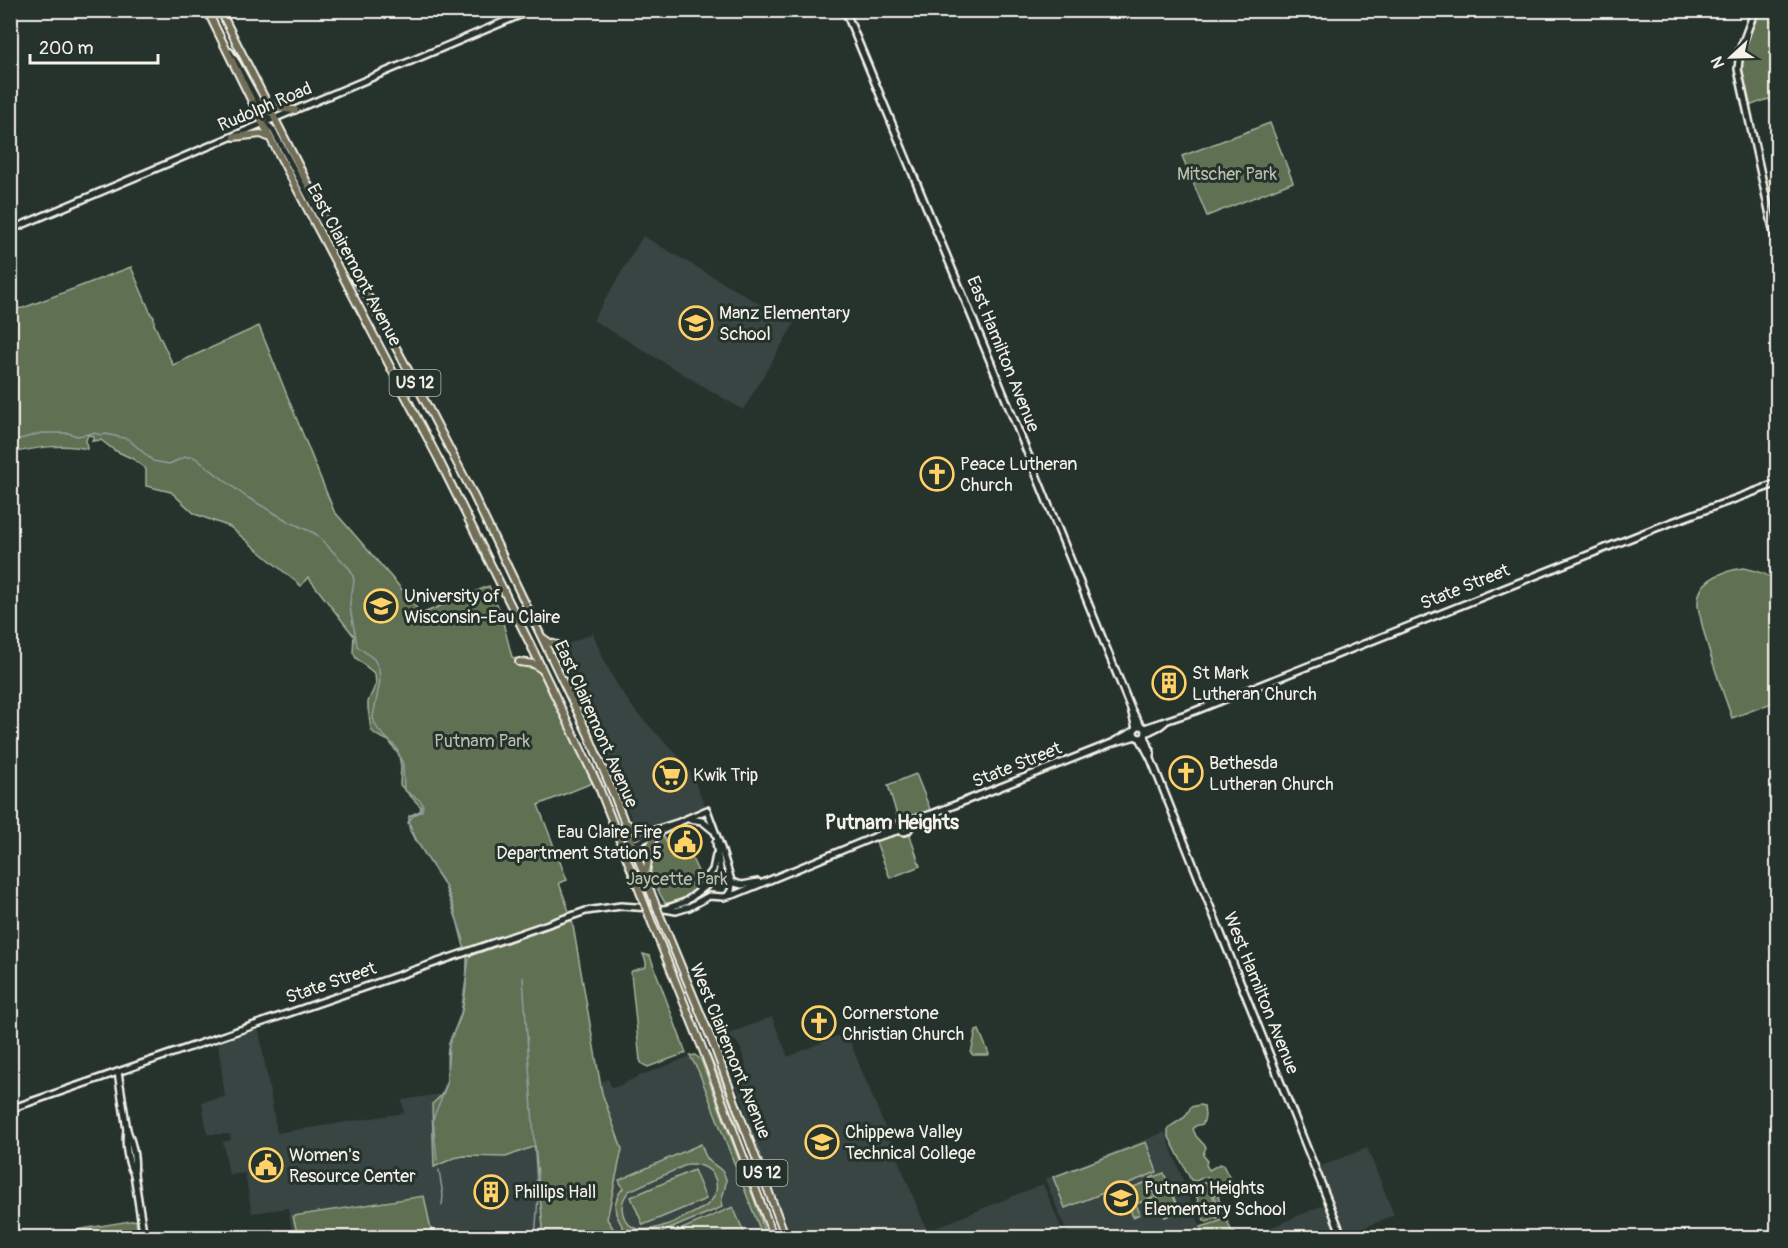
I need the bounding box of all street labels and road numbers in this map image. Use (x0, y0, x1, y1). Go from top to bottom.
street label: Rudolph Road (214, 77, 316, 137)
street label: East Clairemont Avenue (301, 180, 407, 350)
street label: East Hamilton Avenue (961, 273, 1045, 436)
road number: US 12 (390, 370, 440, 396)
street label: State Street (1417, 558, 1514, 615)
street label: East Clairemont Avenue (549, 637, 643, 811)
street label: State Street (969, 736, 1066, 793)
street label: West Hamilton Avenue (1218, 909, 1304, 1078)
street label: State Street (283, 957, 380, 1009)
street label: West Clairemont Avenue (684, 960, 776, 1142)
road number: US 12 (736, 1160, 788, 1186)

